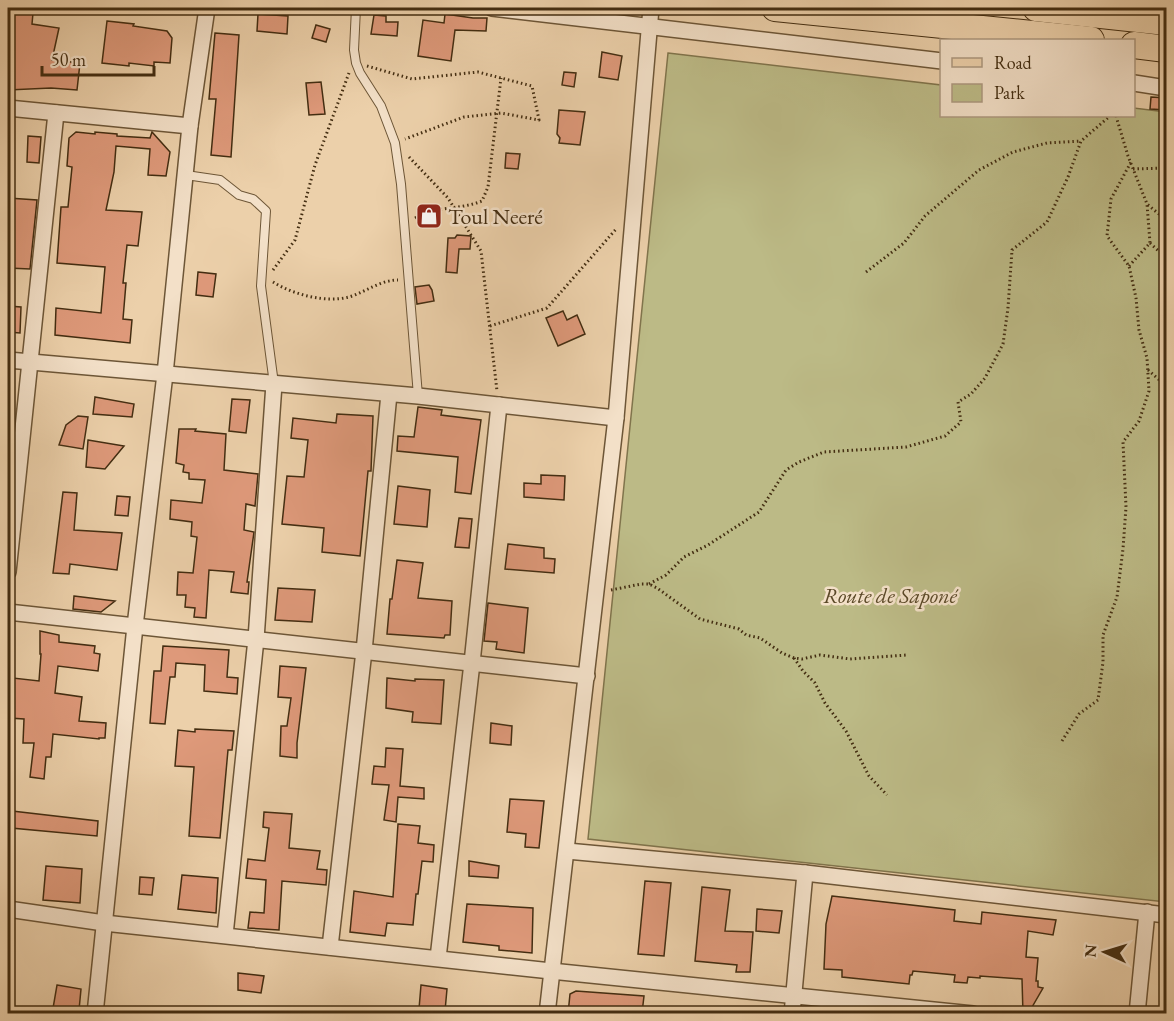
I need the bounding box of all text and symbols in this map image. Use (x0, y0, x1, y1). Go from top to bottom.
scale bar (42, 39, 154, 77)
legend (940, 39, 1135, 117)
text: 50 m (51, 48, 86, 71)
text: Road (994, 51, 1033, 74)
text: Park (994, 81, 1025, 104)
shop icon: Toul Neeré (414, 201, 444, 231)
place label: Toul Neeré (448, 202, 543, 231)
park label: Route de Saponé (823, 581, 960, 610)
north arrow (1075, 922, 1135, 982)
text: N (1080, 944, 1101, 958)

